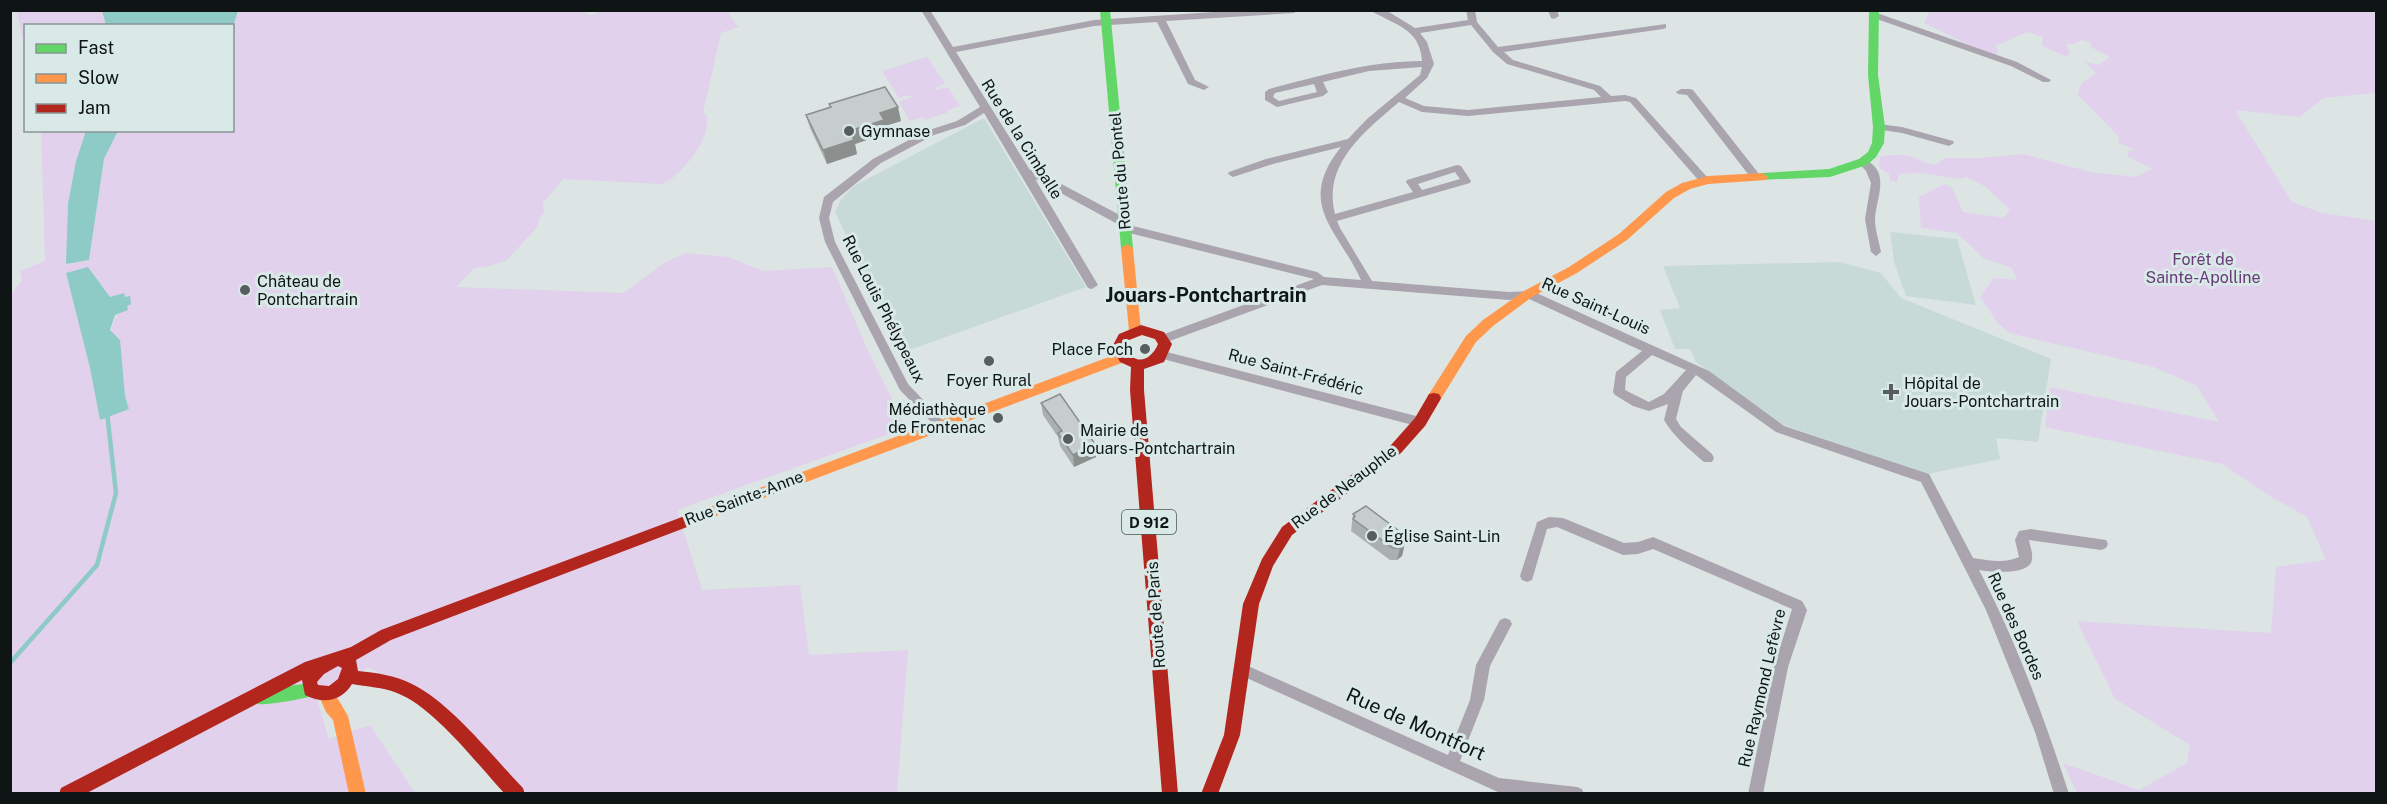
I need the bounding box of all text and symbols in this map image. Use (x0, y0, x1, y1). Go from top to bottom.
legend (24, 24, 234, 132)
text: Fast (78, 37, 114, 58)
text: Slow (78, 67, 119, 88)
street label: Rue de la Cimballe (977, 76, 1067, 202)
text: Jam (78, 97, 111, 118)
street label: Route du Pontel (1105, 111, 1135, 231)
place label: Gymnase (861, 122, 930, 141)
marker: Gymnase (842, 124, 856, 138)
street label: Rue Louis Phélypeaux (838, 232, 930, 386)
park label: Forêt de Sainte-Apolline (2145, 250, 2261, 287)
place label: Château de Pontchartrain (257, 272, 358, 309)
street label: Rue Saint-Louis (1539, 274, 1653, 338)
marker: Château de Pontchartrain (238, 283, 252, 297)
district label: Jouars-Pontchartrain (1105, 283, 1307, 307)
place label: Place Foch (1052, 340, 1133, 359)
marker: Place Foch (1138, 342, 1152, 356)
street label: Rue Saint-Frédéric (1226, 345, 1366, 399)
marker: Foyer Rural (982, 354, 996, 368)
place label: Foyer Rural (946, 371, 1032, 390)
place label: Hôpital de Jouars-Pontchartrain (1904, 374, 2059, 411)
marker: Hôpital de Jouars-Pontchartrain (1882, 383, 1900, 401)
place label: Médiathèque de Frontenac (888, 400, 986, 437)
marker: Médiathèque de Frontenac (991, 411, 1005, 425)
place label: Mairie de Jouars-Pontchartrain (1080, 421, 1235, 458)
marker: Mairie de Jouars-Pontchartrain (1061, 432, 1075, 446)
street label: Rue de Neauphle (1288, 441, 1400, 533)
street label: Rue Sainte-Anne (682, 467, 806, 529)
road number: D 912 (1122, 510, 1176, 534)
place label: Église Saint-Lin (1384, 526, 1500, 546)
marker: Église Saint-Lin (1365, 529, 1379, 543)
street label: Route de Paris (1143, 561, 1169, 669)
street label: Rue des Bordes (1984, 569, 2048, 683)
street label: Rue Raymond Lefèvre (1734, 607, 1790, 769)
street label: Rue de Montfort (1343, 683, 1489, 765)

